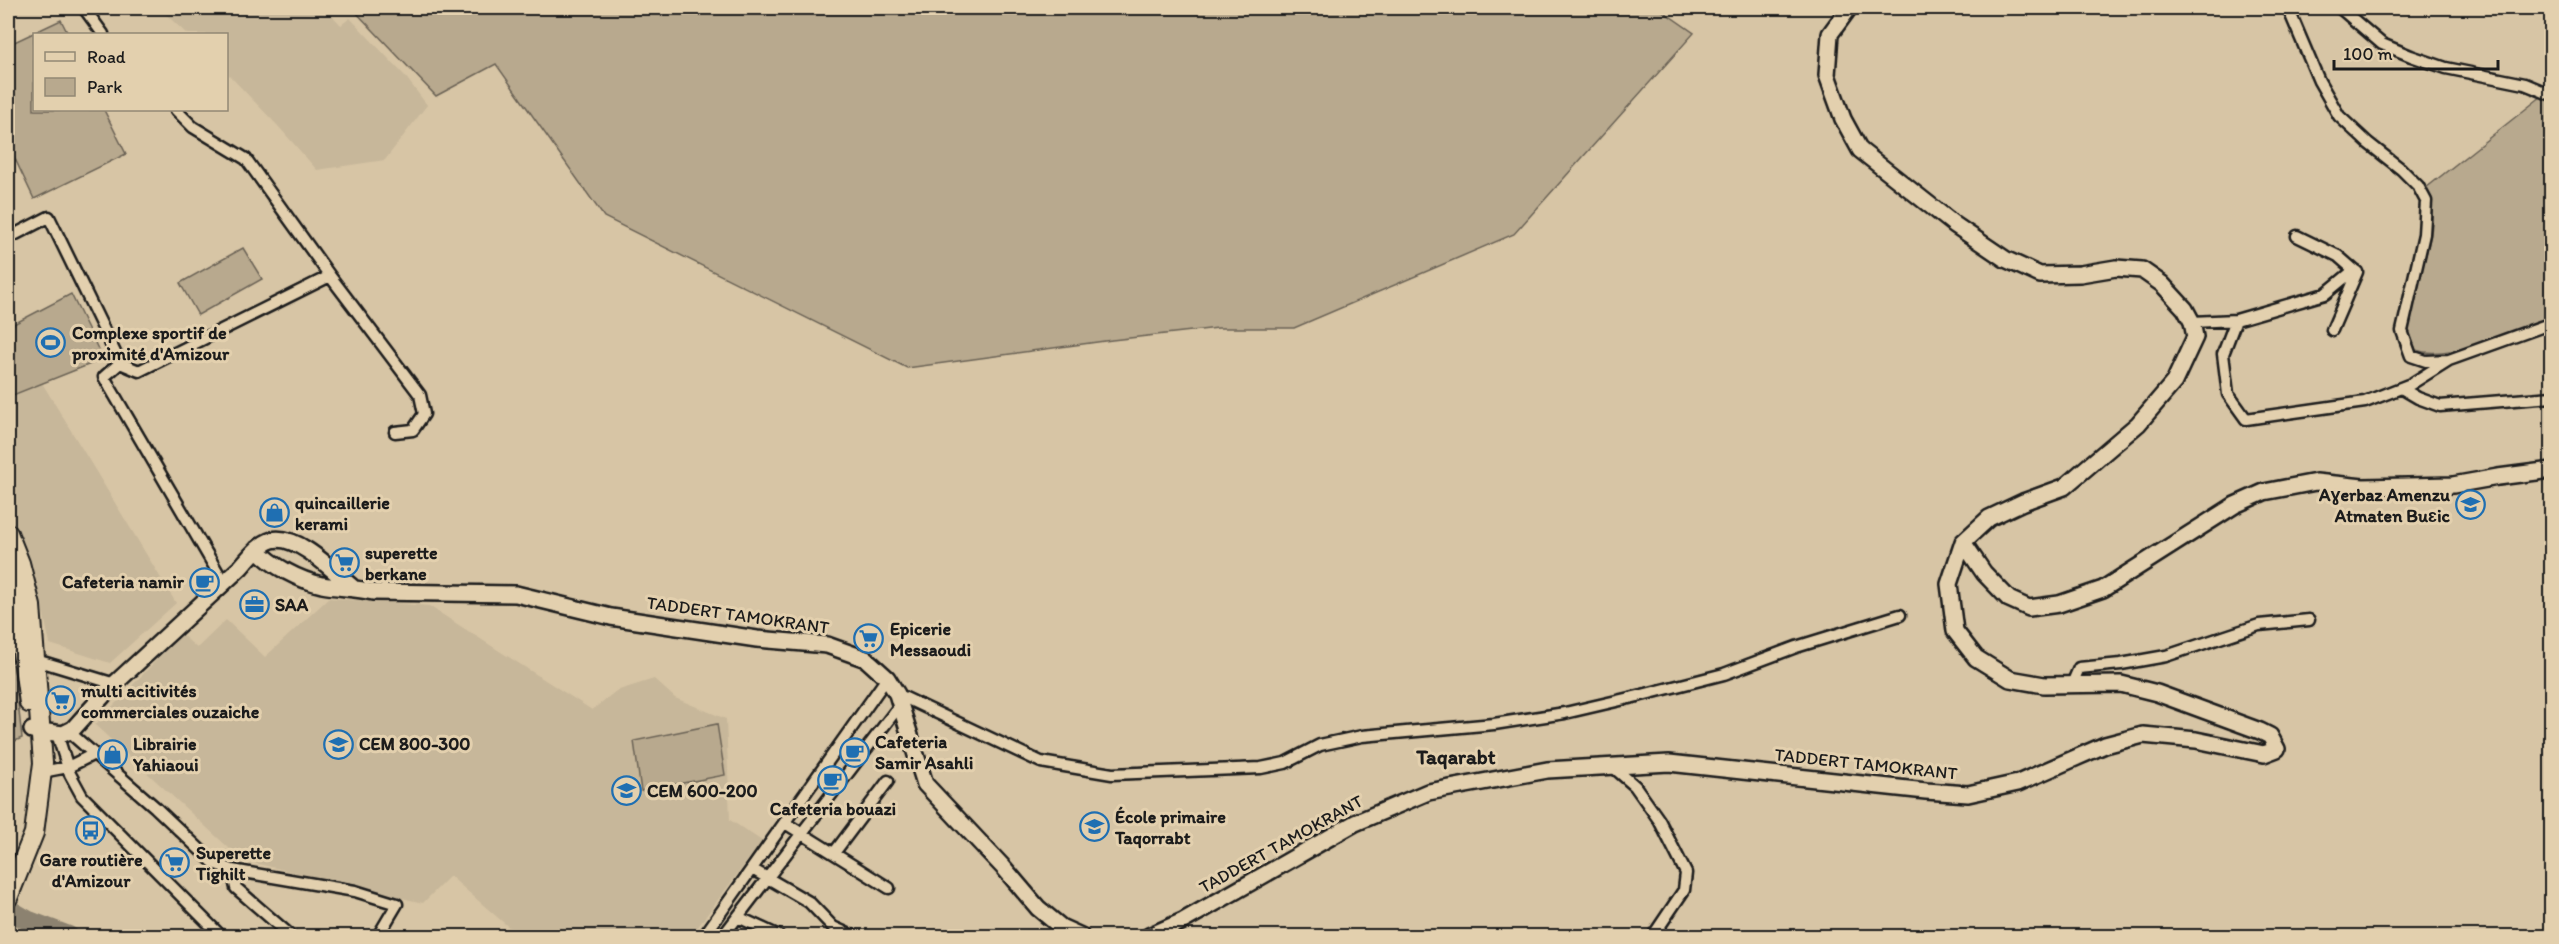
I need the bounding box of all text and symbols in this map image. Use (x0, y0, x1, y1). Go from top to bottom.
legend (33, 33, 228, 111)
scale bar (2334, 33, 2498, 71)
text: 100 m (2343, 43, 2393, 65)
text: Road (87, 46, 126, 68)
text: Park (87, 76, 122, 98)
place label: Complexe sportif de proximité d'Amizour (71, 322, 230, 365)
sports icon: Complexe sportif de proximité d'Amizour (35, 327, 67, 359)
place label: Aɣerbaz Amenzu Atmaten Buɛic (2318, 484, 2451, 527)
school or university icon: Aɣerbaz Amenzu Atmaten Buɛic (2455, 489, 2487, 521)
place label: quincaillerie kerami (295, 492, 390, 535)
shop icon: quincaillerie kerami (258, 497, 290, 529)
place label: superette berkane (365, 542, 438, 585)
supermarket icon: superette berkane (328, 547, 360, 579)
cafe icon: Cafeteria namir (189, 566, 221, 598)
place label: Cafeteria namir (62, 571, 185, 593)
office icon: SAA (238, 589, 270, 621)
street label: TADDERT TAMOKRANT (645, 591, 831, 639)
place label: SAA (275, 594, 309, 616)
place label: Epicerie Messaoudi (890, 618, 971, 661)
supermarket icon: Epicerie Messaoudi (853, 623, 885, 655)
place label: multi acitivités commerciales ouzaiche (80, 680, 260, 723)
supermarket icon: multi acitivités commerciales ouzaiche (44, 685, 76, 717)
school or university icon: CEM 800-300 (322, 728, 354, 760)
place label: Cafeteria Samir Asahli (875, 731, 973, 774)
place label: Librairie Yahiaoui (132, 733, 199, 776)
place label: CEM 800-300 (359, 733, 470, 755)
cafe icon: Cafeteria Samir Asahli (838, 736, 870, 768)
shop icon: Librairie Yahiaoui (96, 738, 128, 770)
street label: TADDERT TAMOKRANT (1773, 743, 1959, 785)
district label: Taqarabt (1415, 744, 1496, 770)
cafe icon: Cafeteria bouazi (817, 764, 849, 796)
school or university icon: CEM 600-200 (610, 775, 642, 807)
place label: CEM 600-200 (647, 780, 758, 802)
street label: TADDERT TAMOKRANT (1195, 790, 1367, 898)
place label: Cafeteria bouazi (770, 798, 896, 820)
place label: École primaire Taqorrabt (1114, 806, 1226, 849)
school or university icon: École primaire Taqorrabt (1078, 811, 1110, 843)
bus stop icon: Gare routière d'Amizour (75, 815, 107, 847)
place label: Superette Tighilt (195, 842, 271, 885)
supermarket icon: Superette Tighilt (159, 847, 191, 879)
place label: Gare routière d'Amizour (39, 849, 143, 892)

